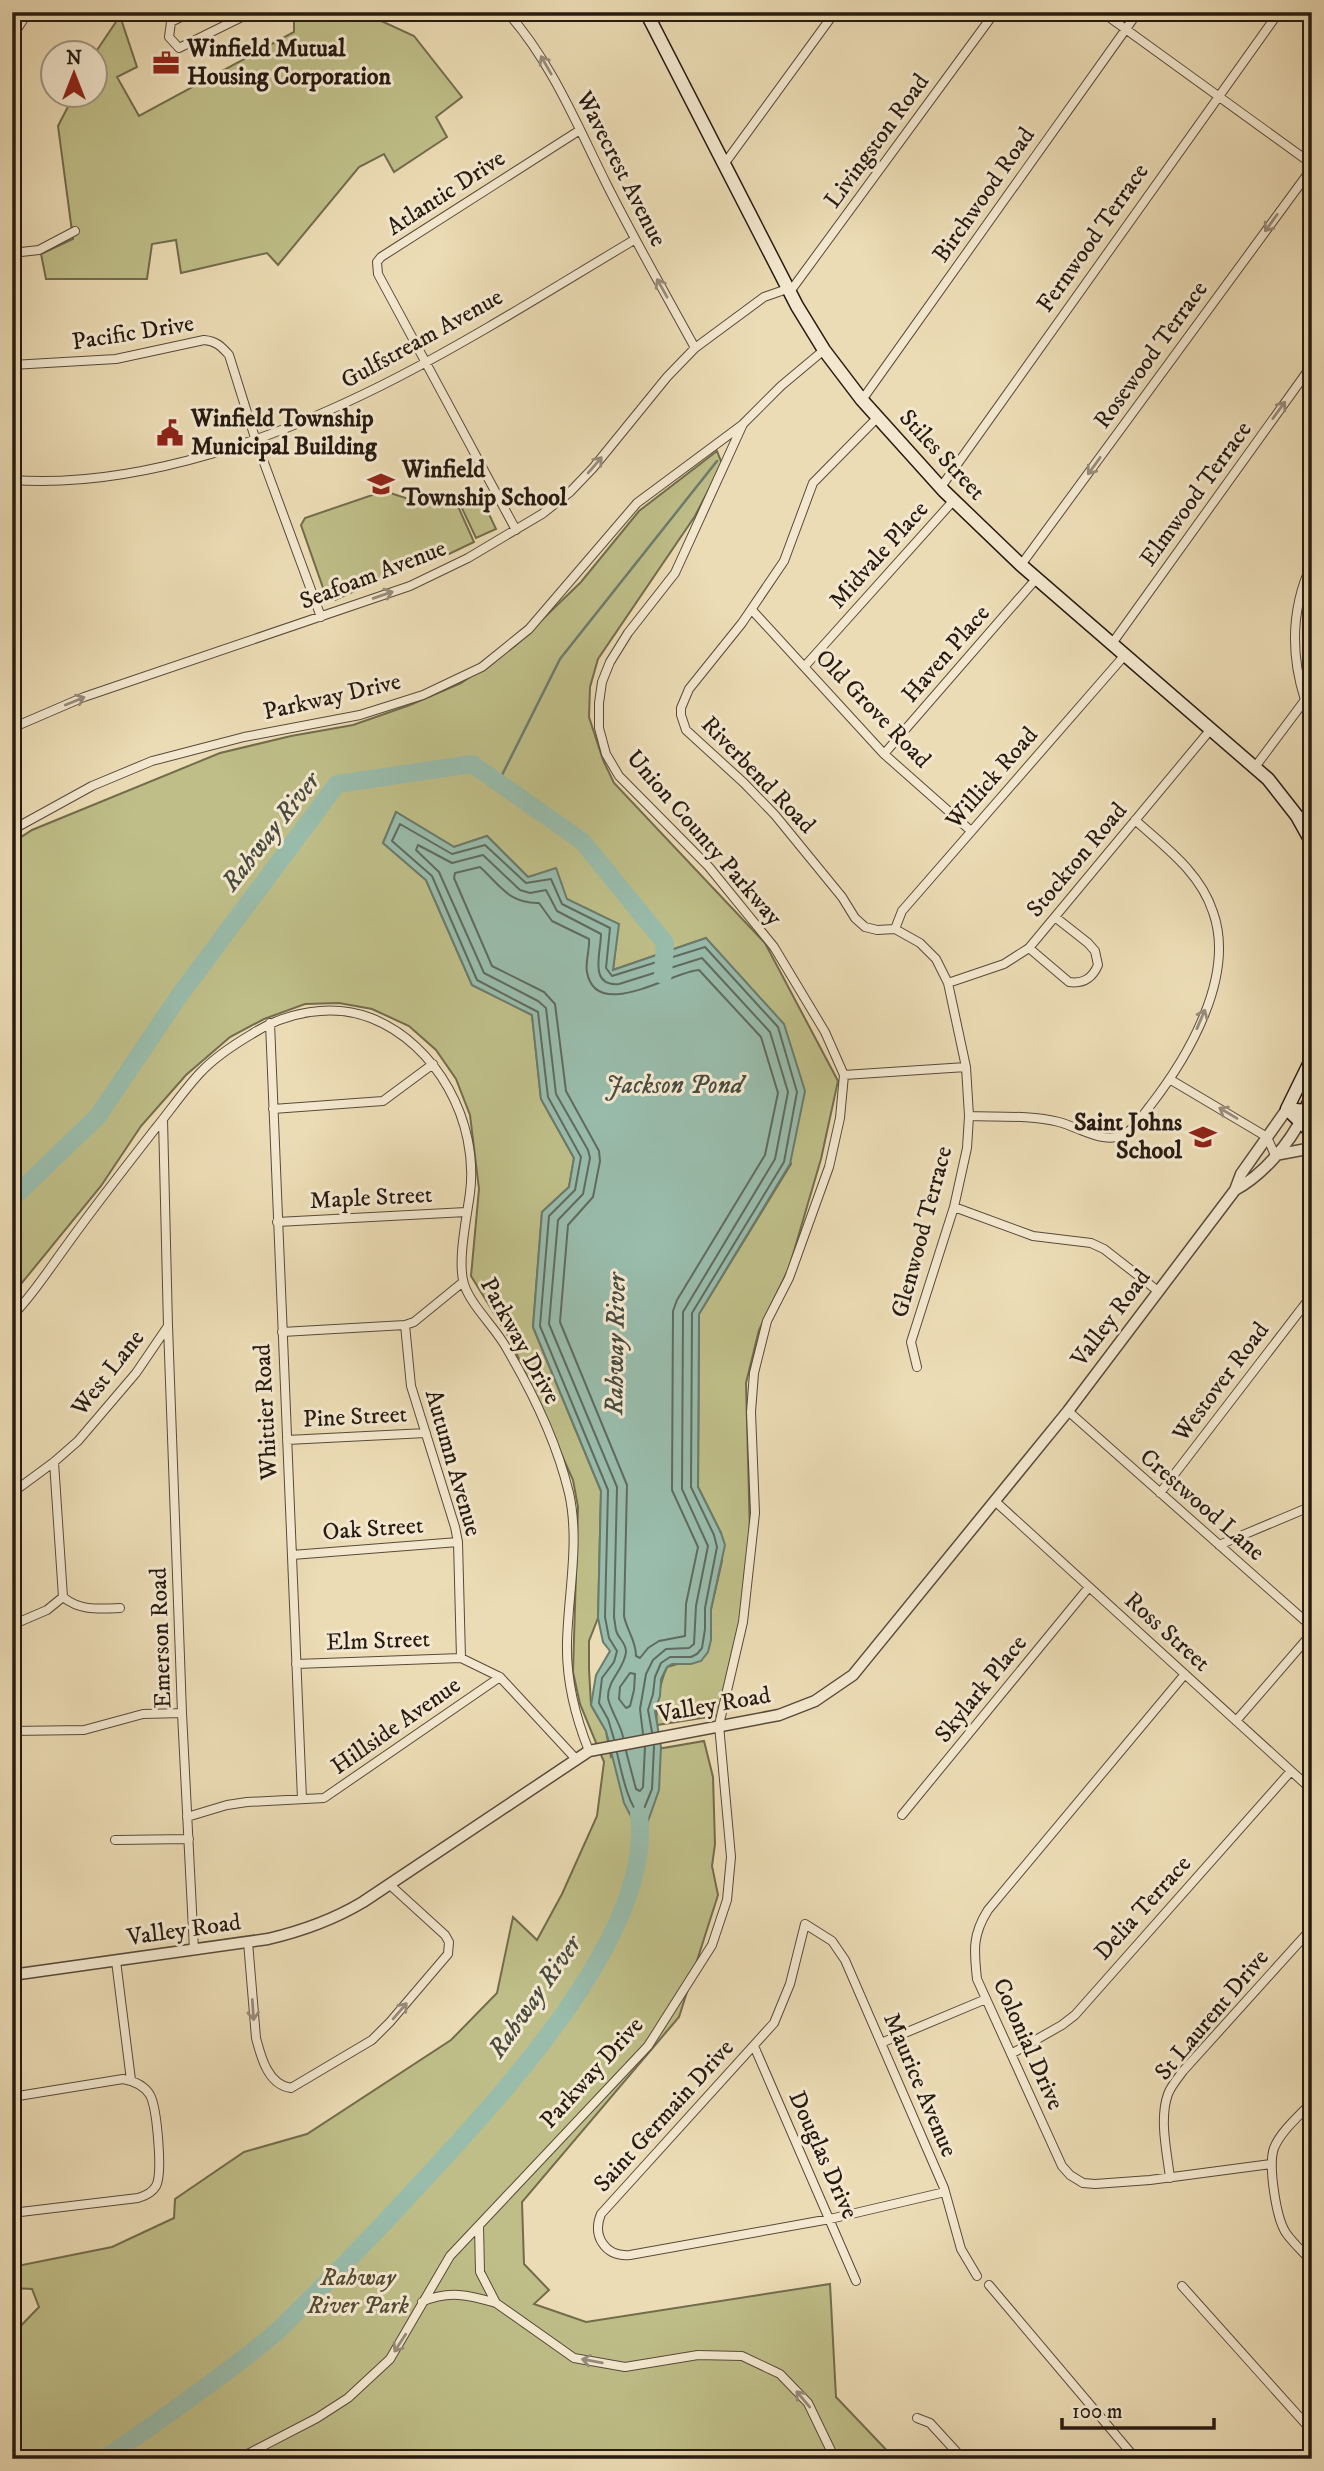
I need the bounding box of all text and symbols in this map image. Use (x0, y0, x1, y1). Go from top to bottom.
place label: Winfield Mutual Housing Corporation (186, 34, 391, 92)
north arrow (38, 38, 108, 108)
text: N (66, 47, 82, 70)
office icon: Winfield Mutual Housing Corporation (151, 48, 181, 78)
one-way arrow (538, 55, 552, 75)
street label: Livingston Road (818, 68, 936, 214)
street label: Wavecrest Avenue (569, 85, 673, 252)
street label: Birchwood Road (926, 122, 1042, 268)
street label: Atlantic Drive (381, 143, 511, 243)
street label: Fernwood Terrace (1030, 158, 1156, 318)
one-way arrow (1264, 213, 1279, 232)
street label: Rosewood Terrace (1087, 275, 1215, 435)
one-way arrow (655, 279, 669, 299)
street label: Gulfstream Avenue (336, 282, 508, 396)
street label: Pacific Drive (70, 309, 196, 357)
one-way arrow (1272, 402, 1287, 420)
street label: Stiles Street (892, 403, 992, 507)
place label: Winfield Township Municipal Building (190, 404, 378, 462)
street label: Elmwood Terrace (1133, 416, 1259, 572)
public building icon: Winfield Township Municipal Building (155, 418, 185, 448)
place label: Winfield Township School (401, 455, 568, 513)
one-way arrow (587, 456, 603, 474)
one-way arrow (1087, 456, 1101, 475)
school or university icon: Winfield Township School (366, 469, 396, 499)
street label: Midvale Place (823, 495, 935, 615)
street label: Seafoam Avenue (296, 533, 451, 617)
one-way arrow (371, 588, 393, 600)
street label: Haven Place (895, 599, 997, 709)
street label: Old Grove Road (809, 643, 937, 775)
street label: Parkway Drive (260, 667, 404, 727)
one-way arrow (64, 694, 85, 707)
street label: Riverbend Road (694, 710, 822, 840)
street label: Willick Road (939, 721, 1045, 836)
street label: Union County Parkway (619, 744, 789, 933)
water label: Rahway River (214, 765, 329, 899)
street label: Stockton Road (1020, 796, 1134, 924)
one-way arrow (1196, 1008, 1209, 1030)
water label: Jackson Pond (605, 1069, 747, 1102)
one-way arrow (1218, 1106, 1238, 1120)
place label: Saint Johns School (1074, 1108, 1183, 1166)
school or university icon: Saint Johns School (1188, 1122, 1218, 1152)
street label: Glenwood Terrace (885, 1143, 959, 1321)
street label: Maple Street (309, 1180, 434, 1216)
street label: Valley Road (1064, 1263, 1157, 1374)
water label: Rahway River (598, 1271, 634, 1416)
street label: Parkway Drive (473, 1272, 567, 1410)
street label: Westover Road (1166, 1316, 1276, 1449)
street label: West Lane (64, 1324, 151, 1423)
street label: Whittier Road (247, 1343, 285, 1482)
street label: Autumn Avenue (418, 1386, 488, 1540)
street label: Pine Street (302, 1399, 408, 1435)
street label: Crestwood Lane (1133, 1442, 1271, 1568)
street label: Oak Street (322, 1510, 425, 1547)
street label: Emerson Road (144, 1567, 178, 1709)
street label: Ross Street (1118, 1586, 1216, 1679)
street label: Elm Street (325, 1624, 431, 1658)
street label: Skylark Place (928, 1629, 1034, 1749)
street label: Hillside Avenue (325, 1670, 467, 1782)
street label: Valley Road (654, 1680, 773, 1730)
street label: Delia Terrace (1088, 1849, 1198, 1967)
street label: Valley Road (124, 1907, 243, 1953)
water label: Rahway River (480, 1928, 590, 2065)
street label: St Laurent Drive (1148, 1943, 1276, 2087)
street label: Colonial Drive (986, 1973, 1070, 2115)
one-way arrow (247, 1999, 260, 2022)
one-way arrow (392, 2002, 408, 2020)
street label: Maurice Avenue (876, 2009, 964, 2162)
street label: Parkway Drive (534, 2011, 650, 2135)
street label: Saint Germain Drive (587, 2033, 741, 2199)
street label: Douglas Drive (781, 2086, 865, 2224)
park label: Rahway River Park (306, 2263, 409, 2321)
one-way arrow (392, 2332, 406, 2352)
one-way arrow (581, 2354, 604, 2367)
scale bar (1062, 2387, 1214, 2431)
one-way arrow (795, 2390, 811, 2408)
text: 100 m (1072, 2399, 1123, 2425)

